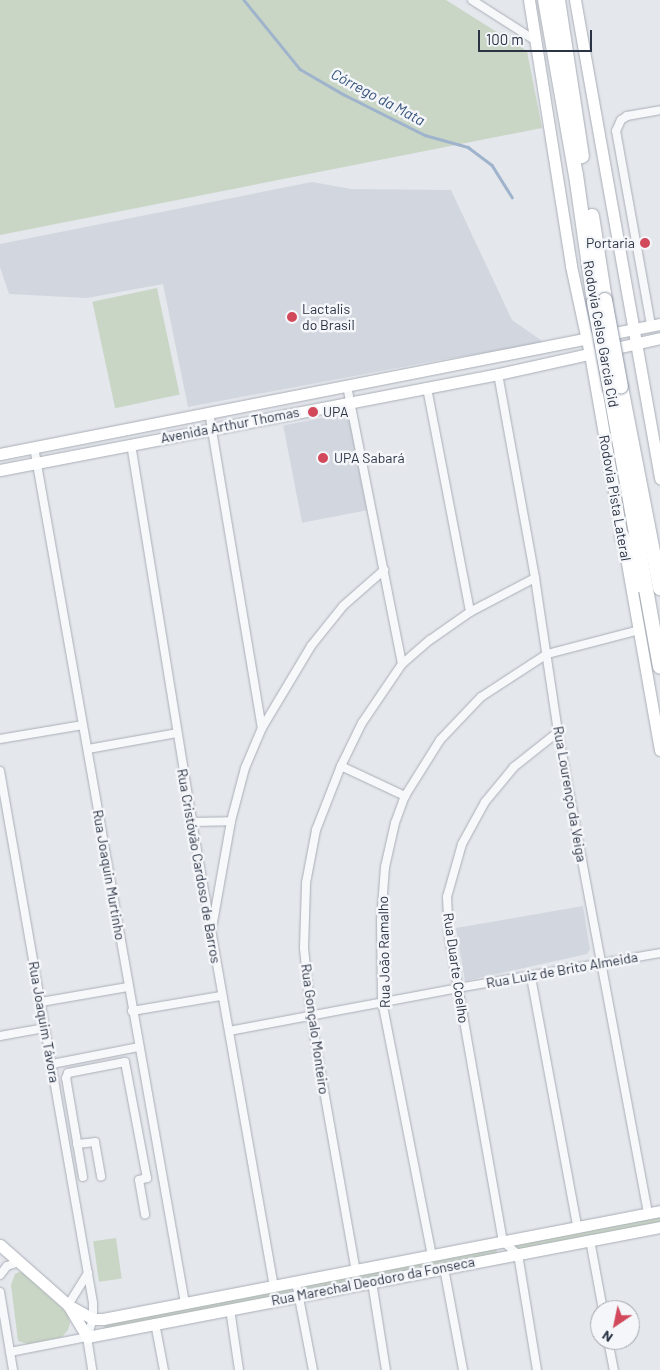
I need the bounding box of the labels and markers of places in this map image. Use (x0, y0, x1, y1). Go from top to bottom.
place label: Portaria (586, 235, 635, 251)
marker: Portaria (639, 237, 651, 249)
place label: Lactalis do Brasil (302, 301, 355, 334)
marker: Lactalis do Brasil (286, 311, 298, 323)
place label: UPA (323, 404, 349, 420)
marker: UPA (307, 406, 319, 418)
place label: UPA Sabará (334, 450, 405, 466)
marker: UPA Sabará (316, 451, 330, 465)

